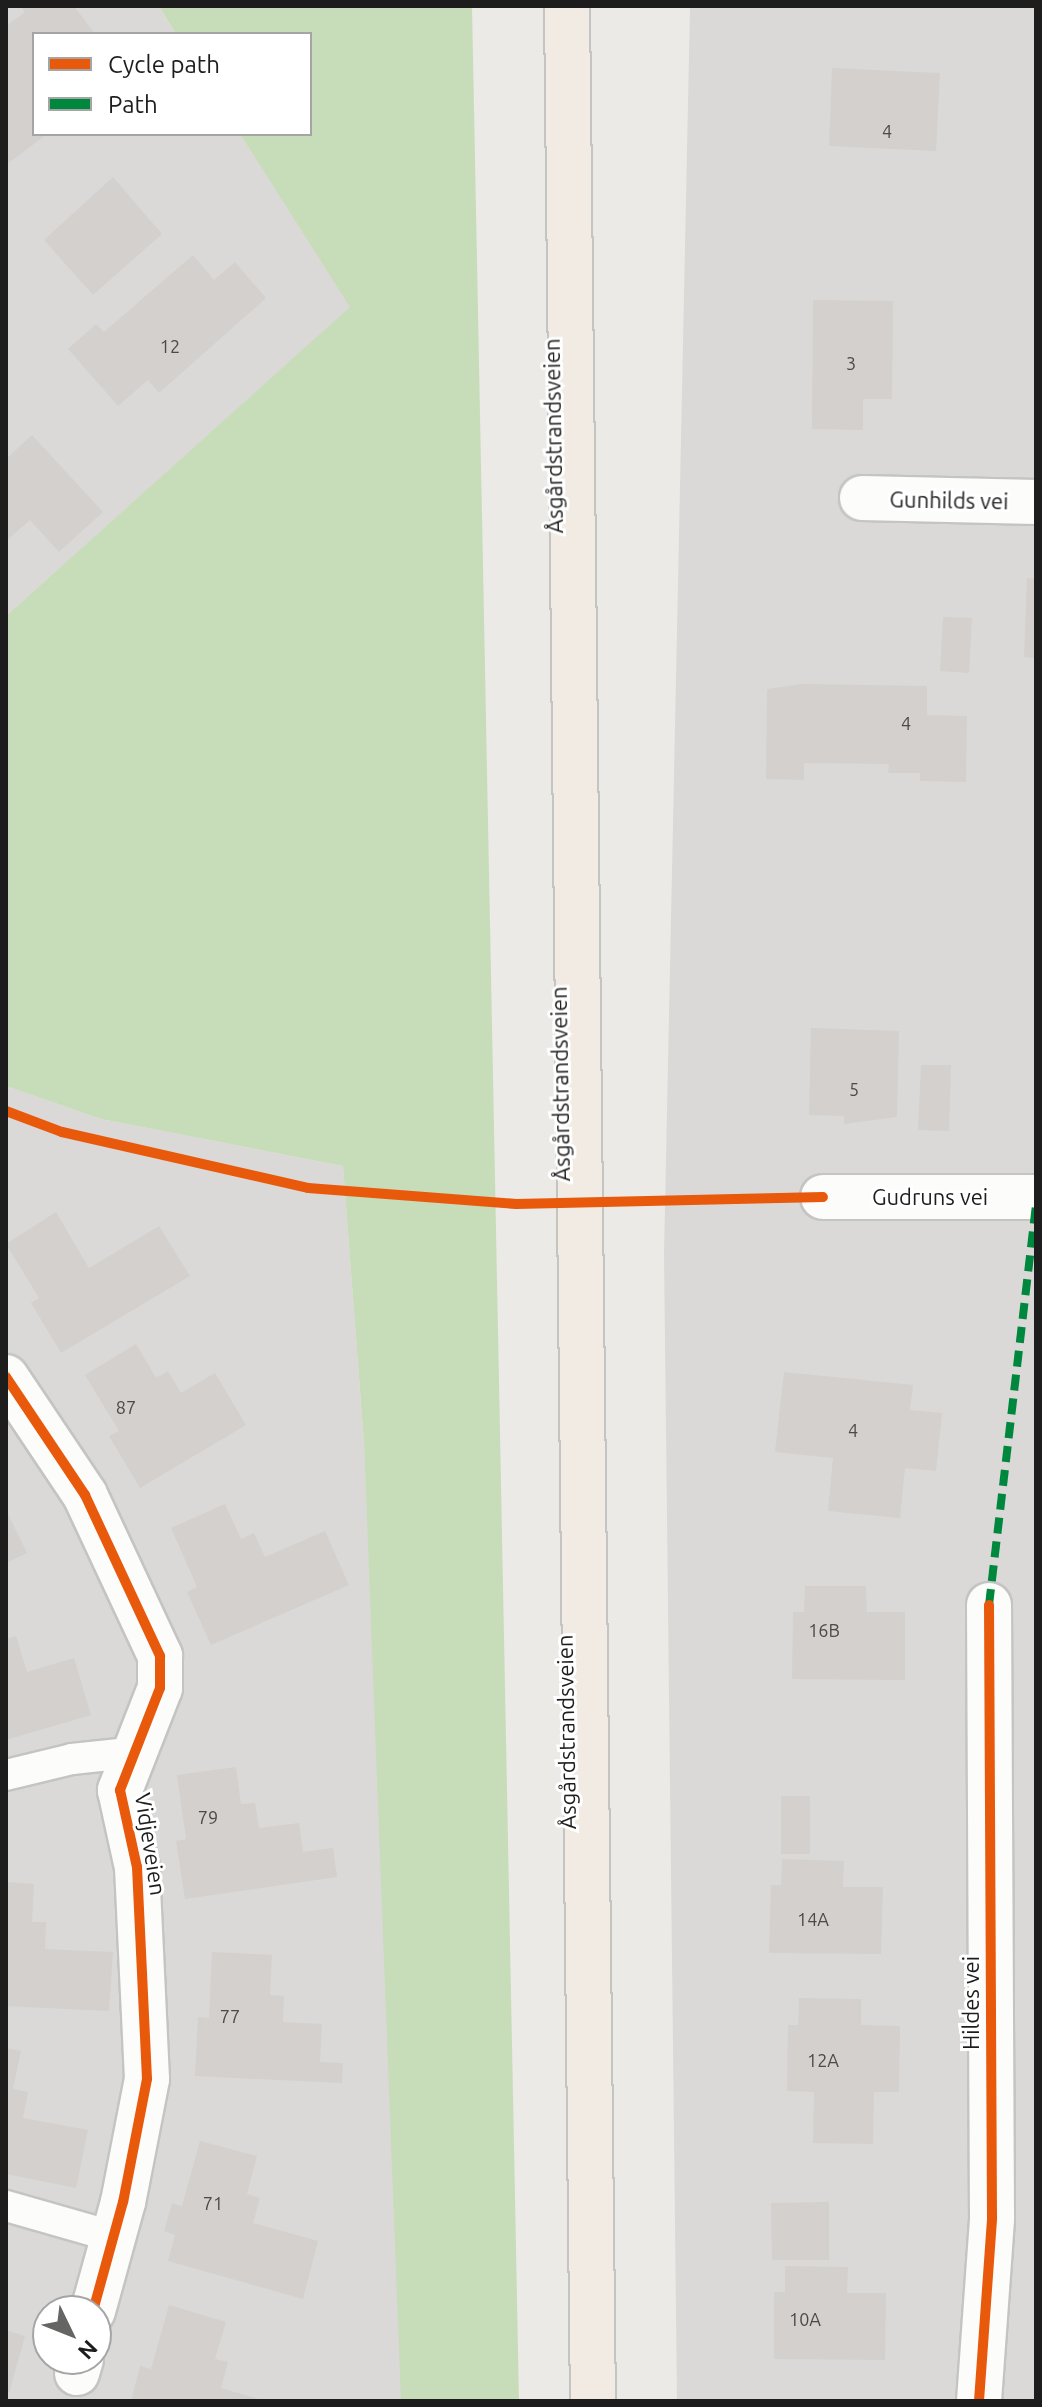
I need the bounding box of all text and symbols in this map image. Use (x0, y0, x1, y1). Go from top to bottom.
legend (32, 32, 312, 136)
text: Cycle path (108, 51, 220, 78)
text: Path (108, 91, 158, 118)
house number: 4 (882, 120, 892, 142)
house number: 12 (160, 335, 180, 357)
street label: Åsgårdstrandsveien (538, 338, 568, 534)
house number: 3 (846, 352, 856, 374)
street label: Gunhilds vei (889, 486, 1009, 514)
house number: 4 (901, 712, 911, 734)
street label: Åsgårdstrandsveien (545, 986, 575, 1182)
house number: 5 (849, 1078, 859, 1100)
street label: Gudruns vei (872, 1184, 988, 1210)
house number: 87 (116, 1396, 136, 1418)
house number: 4 (848, 1419, 858, 1441)
house number: 16B (808, 1619, 840, 1641)
street label: Åsgårdstrandsveien (551, 1634, 581, 1830)
street label: Vidjeveien (130, 1791, 172, 1897)
house number: 79 (198, 1806, 218, 1828)
house number: 14A (797, 1908, 829, 1930)
street label: Hildes vei (958, 1956, 984, 2050)
house number: 77 (220, 2005, 240, 2027)
house number: 12A (807, 2049, 839, 2071)
house number: 71 (203, 2192, 223, 2214)
north arrow (32, 2295, 112, 2375)
house number: 10A (789, 2308, 821, 2330)
text: N (74, 2336, 103, 2365)

